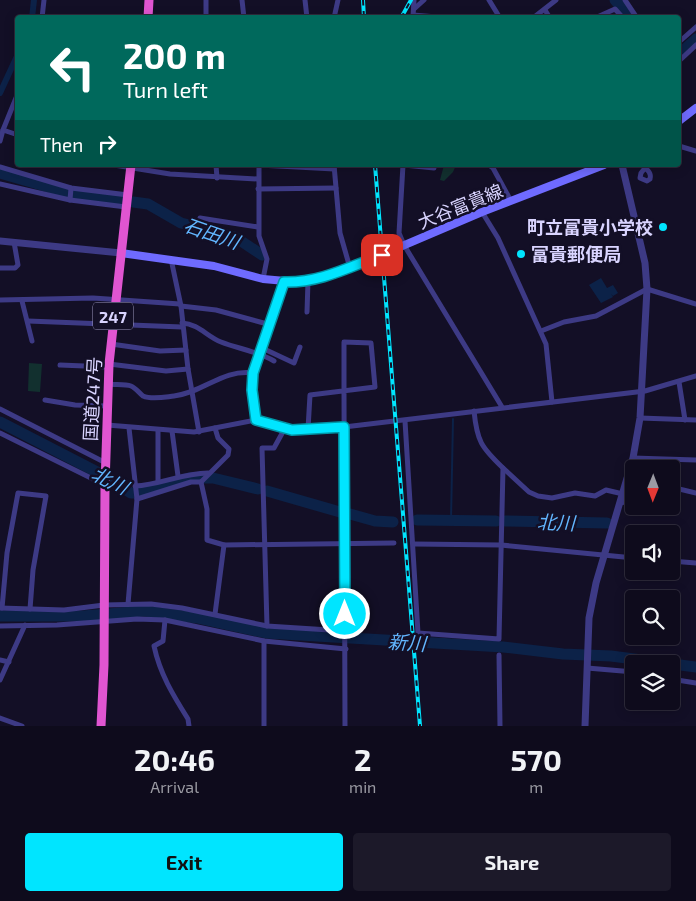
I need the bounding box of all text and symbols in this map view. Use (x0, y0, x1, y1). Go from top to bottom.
text: 200 m (123, 34, 226, 76)
icon: left (40, 35, 105, 100)
text: Turn left (123, 76, 208, 102)
icon: right (93, 130, 121, 158)
text: Then (40, 133, 83, 156)
street label: 大谷富貴線 (414, 179, 506, 233)
water label: 石田川 (181, 213, 245, 254)
place label: 町立富貴小学校 (527, 216, 653, 238)
marker: 町立富貴小学校 (657, 221, 669, 233)
pin (361, 234, 403, 276)
icon: arrive (368, 241, 396, 269)
place label: 富貴郵便局 (531, 243, 621, 265)
marker: 富貴郵便局 (515, 248, 527, 260)
road number: 247 (93, 302, 133, 330)
street label: 国道247号 (79, 356, 105, 442)
north arrow (625, 460, 680, 515)
map controls (625, 460, 680, 710)
water label: 北川 (88, 461, 134, 500)
water label: 北川 (537, 510, 577, 534)
button: sound (625, 525, 680, 580)
position arrow (318, 587, 370, 639)
button: search (625, 590, 680, 645)
water label: 新川 (387, 629, 429, 655)
button: layers (625, 655, 680, 710)
text: 20:46 (134, 741, 215, 777)
text: 2 (354, 741, 371, 777)
text: 570 (511, 741, 562, 777)
text: Arrival (150, 777, 199, 796)
text: min (349, 777, 376, 796)
text: m (529, 777, 543, 796)
button: Exit (25, 833, 343, 891)
button: Share (353, 833, 671, 891)

